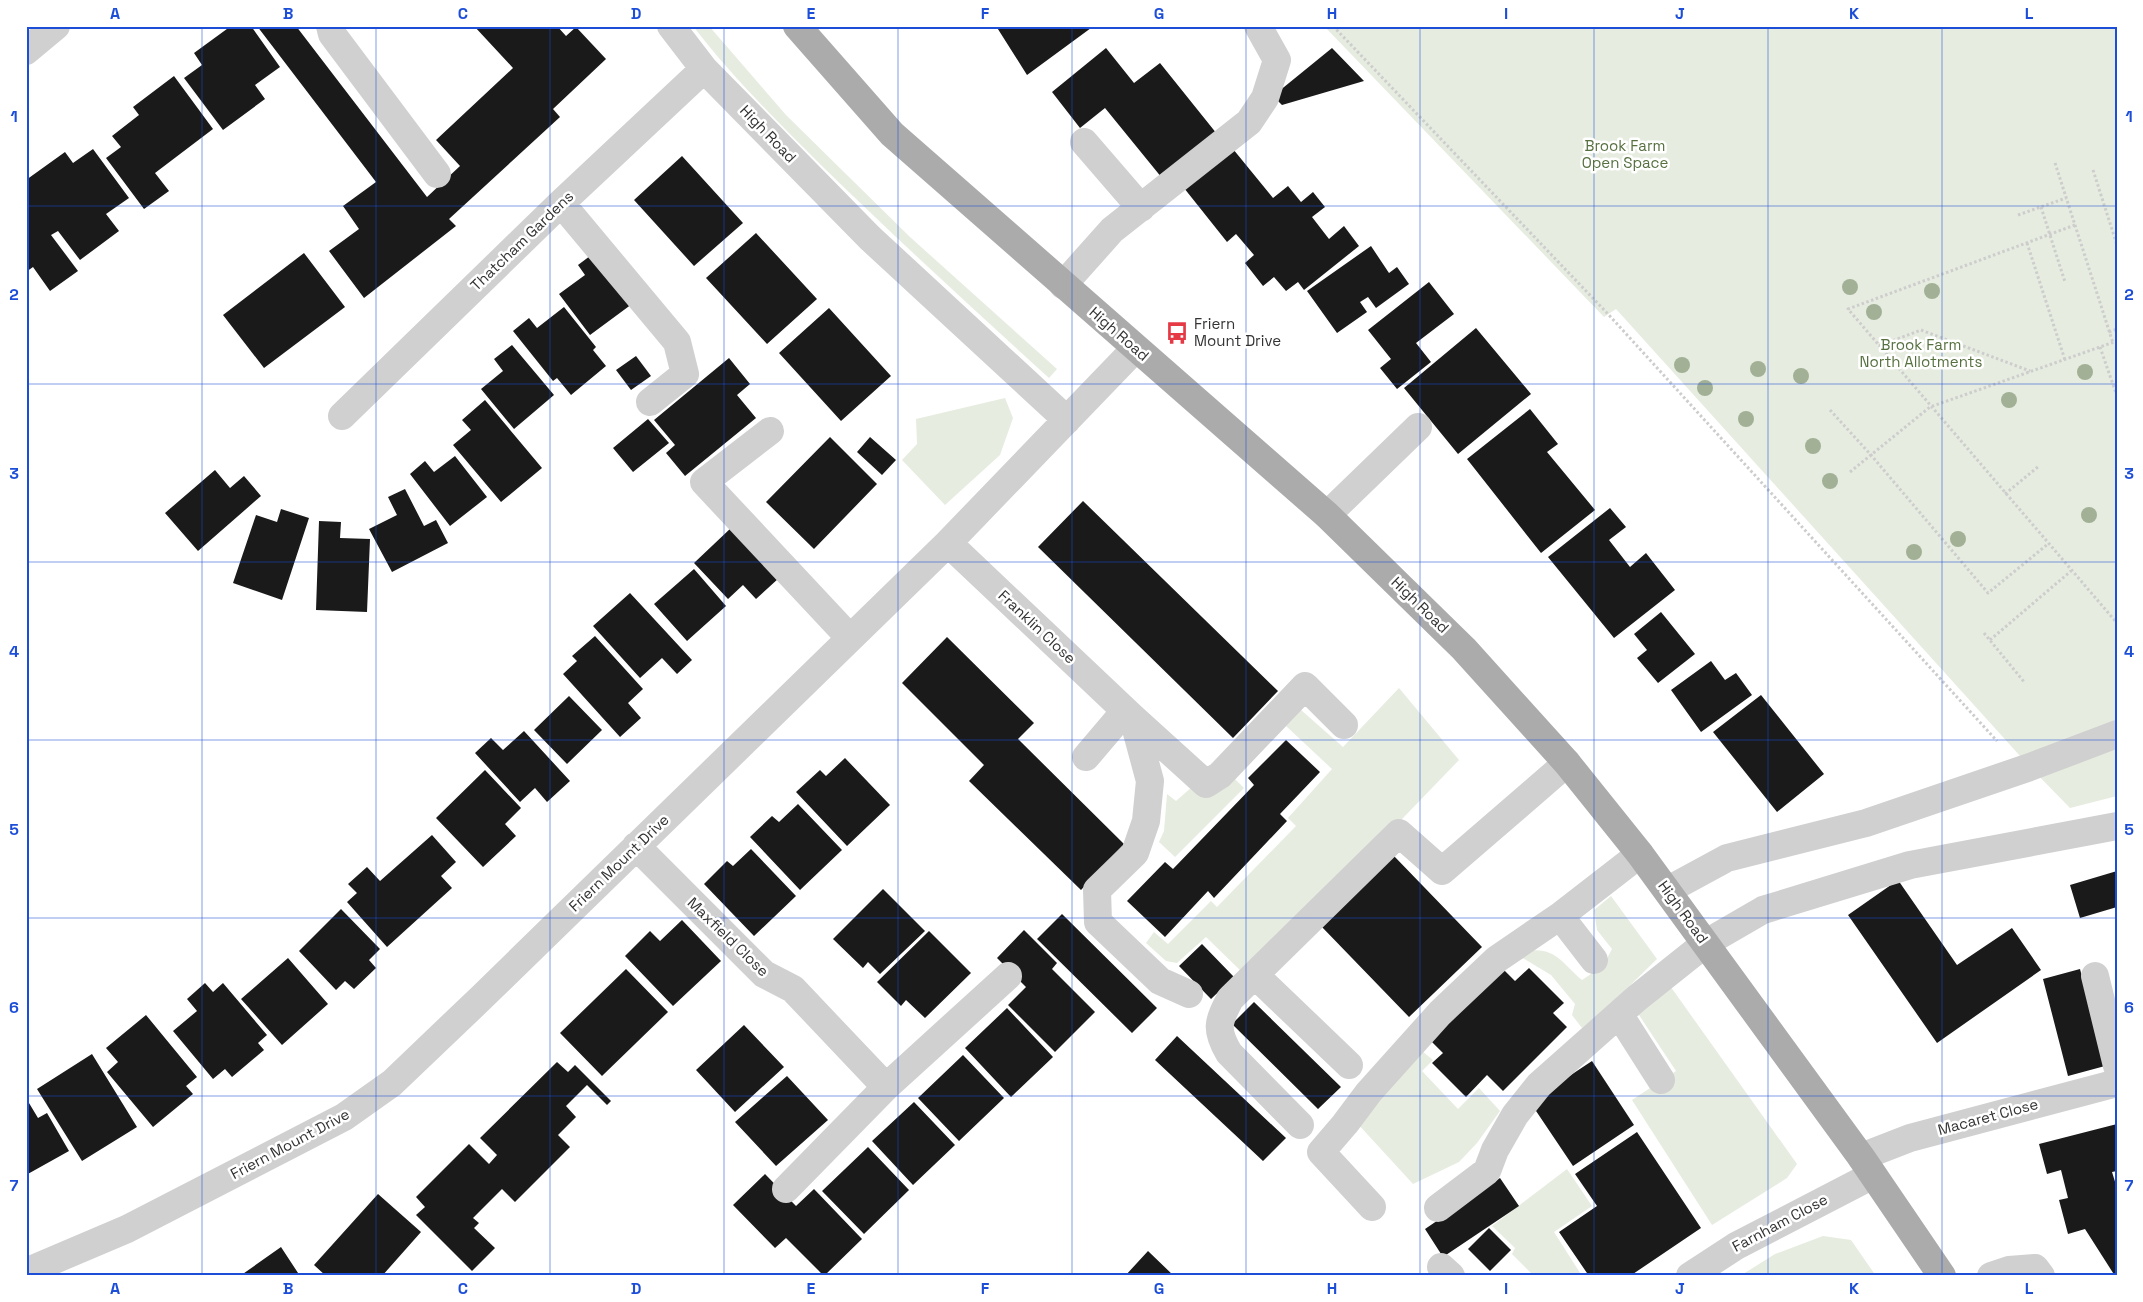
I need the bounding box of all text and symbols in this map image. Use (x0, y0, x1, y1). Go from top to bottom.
text: A (110, 3, 120, 24)
text: B (283, 3, 293, 24)
text: C (458, 3, 468, 24)
text: D (631, 3, 641, 24)
text: E (807, 3, 816, 24)
text: F (981, 3, 990, 24)
text: G (1154, 3, 1164, 24)
text: H (1327, 3, 1337, 24)
text: I (1504, 3, 1508, 24)
text: J (1675, 3, 1685, 24)
text: K (1849, 3, 1859, 24)
text: L (2025, 3, 2034, 24)
street label: High Road (736, 101, 801, 167)
text: 1 (10, 106, 18, 127)
text: 1 (2125, 106, 2133, 127)
park label: Brook Farm Open Space (1582, 136, 1668, 172)
street label: Thatcham Gardens (466, 187, 577, 295)
text: 2 (9, 284, 19, 305)
text: 2 (2124, 284, 2134, 305)
street label: High Road (1086, 303, 1153, 365)
place label: Friern Mount Drive (1194, 314, 1281, 350)
bus stop icon: Friern Mount Drive (1164, 320, 1190, 346)
park label: Brook Farm North Allotments (1860, 335, 1983, 371)
text: 3 (9, 463, 19, 484)
text: 3 (2124, 463, 2134, 484)
street label: High Road (1387, 572, 1453, 637)
street label: Franklin Close (995, 586, 1080, 667)
text: 4 (9, 641, 19, 662)
text: 4 (2124, 641, 2134, 662)
street label: Friern Mount Drive (565, 810, 673, 915)
text: 5 (9, 819, 19, 840)
text: 5 (2124, 819, 2134, 840)
street label: High Road (1654, 877, 1713, 947)
street label: Maxfield Close (684, 893, 773, 980)
text: 6 (9, 997, 19, 1018)
text: 6 (2124, 997, 2134, 1018)
street label: Macaret Close (1936, 1094, 2040, 1139)
street label: Friern Mount Drive (227, 1104, 353, 1183)
text: 7 (10, 1175, 19, 1196)
text: 7 (2125, 1175, 2134, 1196)
street label: Farnham Close (1729, 1189, 1831, 1256)
text: A (110, 1278, 120, 1299)
text: B (283, 1278, 293, 1299)
text: C (458, 1278, 468, 1299)
text: D (631, 1278, 641, 1299)
text: E (807, 1278, 816, 1299)
text: F (981, 1278, 990, 1299)
text: G (1154, 1278, 1164, 1299)
text: H (1327, 1278, 1337, 1299)
text: I (1504, 1278, 1508, 1299)
text: J (1675, 1278, 1685, 1299)
text: K (1849, 1278, 1859, 1299)
text: L (2025, 1278, 2034, 1299)

